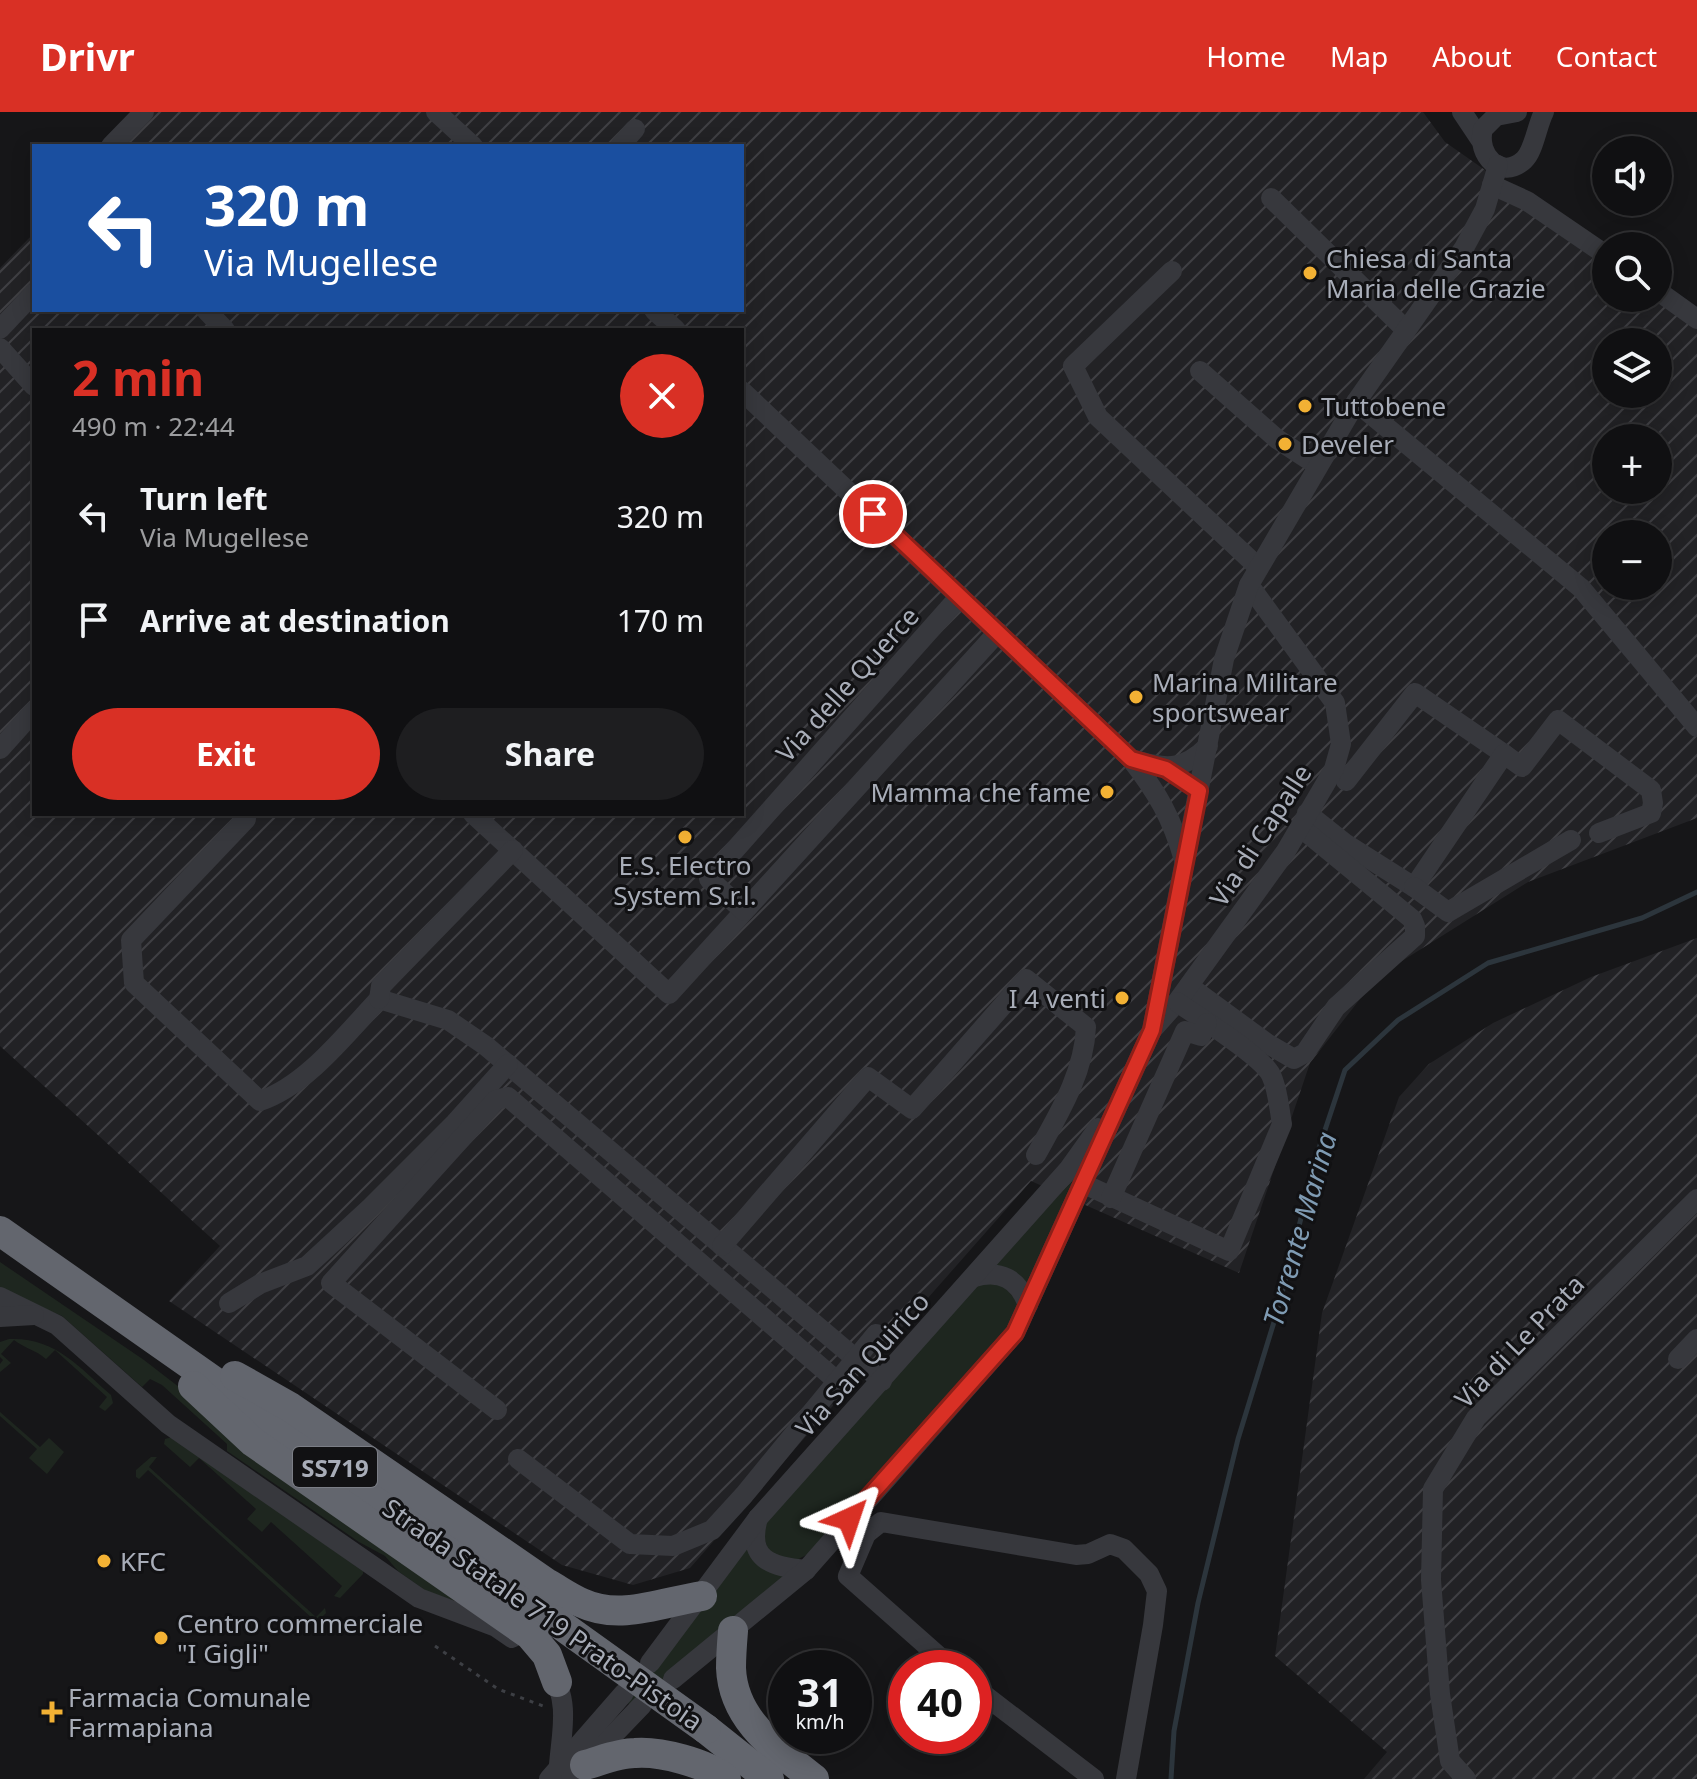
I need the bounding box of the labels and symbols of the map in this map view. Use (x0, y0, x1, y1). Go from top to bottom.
place label: Chiesa di Santa Maria delle Grazie (1326, 240, 1546, 306)
marker: Chiesa di Santa Maria delle Grazie (1301, 264, 1319, 282)
place label: Tuttobene (1321, 388, 1446, 424)
marker: Tuttobene (1296, 397, 1314, 415)
place label: Develer (1301, 426, 1394, 462)
marker: Develer (1276, 435, 1294, 453)
pin (839, 480, 907, 548)
street label: Via delle Querce (768, 599, 926, 769)
place label: Marina Militare sportswear (1152, 664, 1338, 730)
marker: Marina Militare sportswear (1127, 688, 1145, 706)
street label: Via di Capalle (1201, 757, 1319, 913)
place label: Mamma che fame (870, 774, 1091, 810)
marker: Mamma che fame (1098, 783, 1116, 801)
marker: E.S. Electro System S.r.l. (676, 828, 694, 846)
place label: E.S. Electro System S.r.l. (613, 847, 757, 913)
place label: I 4 venti (1009, 980, 1106, 1016)
marker: I 4 venti (1113, 989, 1131, 1007)
water label: Torrente Marina (1253, 1127, 1345, 1330)
street label: Via di Le Prata (1446, 1266, 1592, 1416)
street label: Via San Quirico (787, 1284, 937, 1444)
road number: SS719 (293, 1447, 377, 1487)
position arrow (807, 1477, 891, 1561)
street label: Strada Statale 719 Prato-Pistoia (376, 1489, 710, 1739)
place label: KFC (120, 1543, 166, 1579)
marker: KFC (95, 1552, 113, 1570)
place label: Centro commerciale "I Gigli" (177, 1605, 423, 1671)
marker: Centro commerciale "I Gigli" (152, 1629, 170, 1647)
speed limit sign: 40 (888, 1650, 992, 1754)
place label: Farmacia Comunale Farmapiana (68, 1679, 311, 1745)
marker: Farmacia Comunale Farmapiana (43, 1703, 61, 1721)

